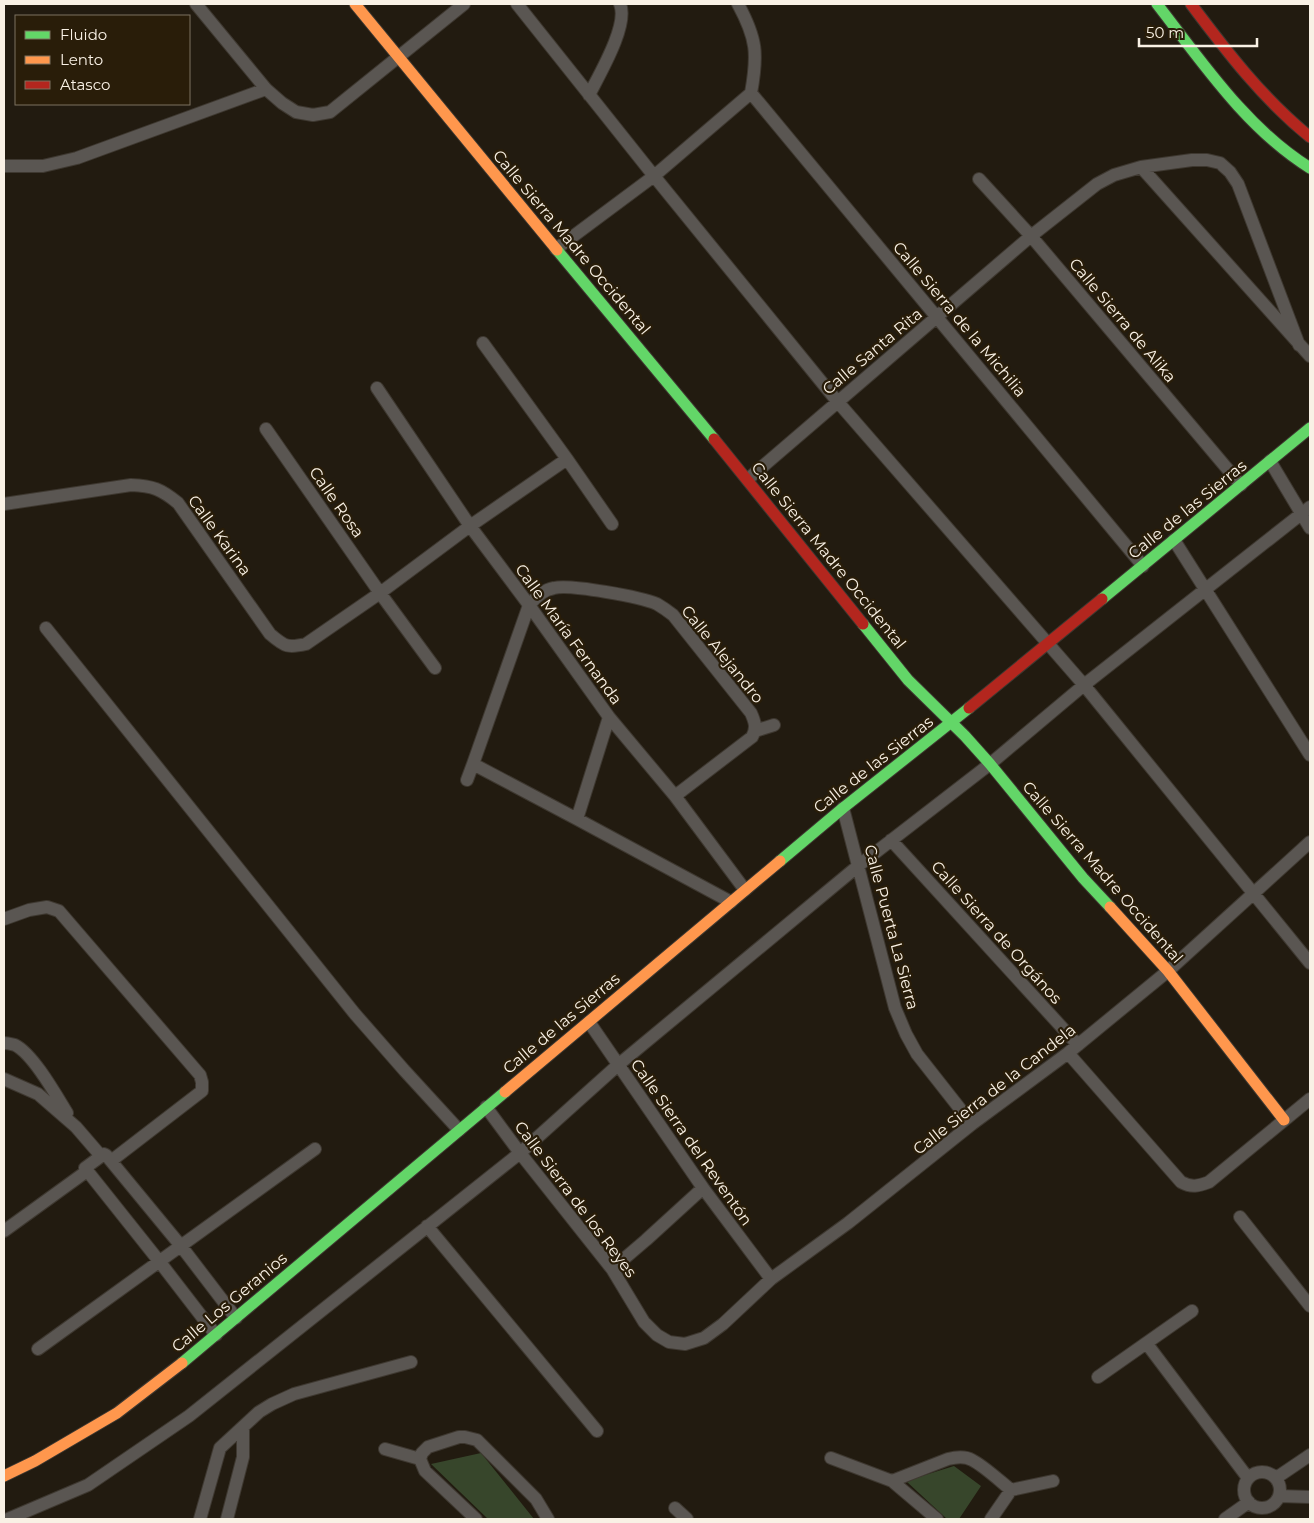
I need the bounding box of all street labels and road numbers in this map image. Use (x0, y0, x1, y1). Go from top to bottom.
street label: Calle Sierra Madre Occidental (489, 146, 654, 338)
street label: Calle Sierra de la Michilia (889, 238, 1030, 401)
street label: Calle Sierra de Alika (1065, 254, 1180, 386)
street label: Calle Santa Rita (819, 304, 926, 399)
street label: Calle de las Sierras (1124, 456, 1250, 563)
street label: Calle Sierra Madre Occidental (747, 458, 910, 653)
street label: Calle Rosa (305, 463, 368, 541)
street label: Calle Karina (184, 491, 255, 579)
street label: Calle María Fernanda (511, 560, 626, 708)
street label: Calle Alejandro (677, 602, 768, 707)
street label: Calle de las Sierras (810, 712, 937, 817)
street label: Calle Sierra Madre Occidental (1018, 777, 1187, 967)
street label: Calle Puerta La Sierra (860, 843, 923, 1012)
street label: Calle Sierra de Orgános (927, 857, 1066, 1008)
street label: Calle de las Sierras (499, 969, 624, 1078)
street label: Calle Sierra de la Candela (909, 1020, 1079, 1159)
street label: Calle Sierra del Reventón (627, 1055, 756, 1229)
street label: Calle Sierra de los Reyes (511, 1117, 641, 1281)
street label: Calle Los Geranios (168, 1248, 291, 1356)

